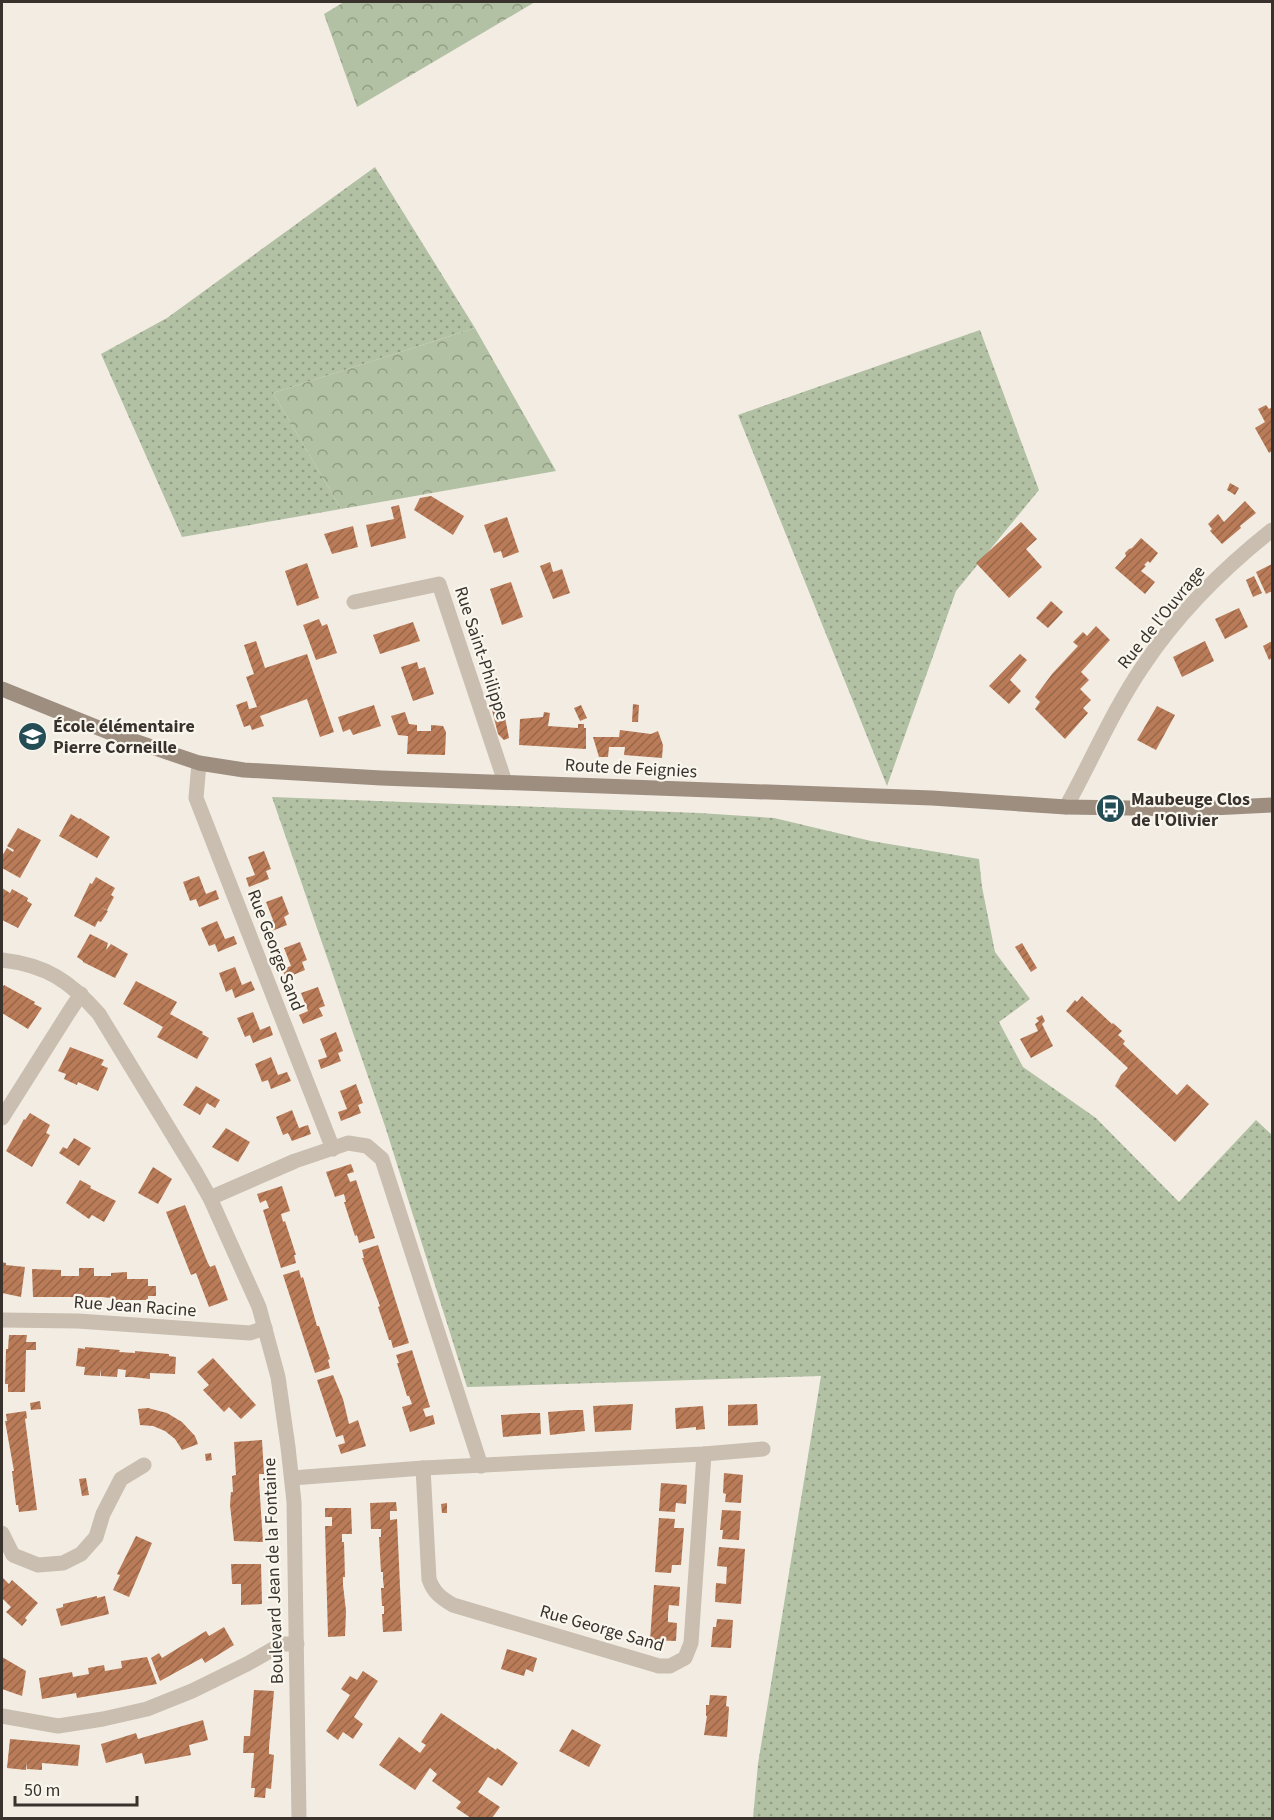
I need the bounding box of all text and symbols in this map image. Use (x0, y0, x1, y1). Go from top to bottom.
street label: Rue de l'Ouvrage (1112, 560, 1211, 675)
street label: Rue Saint-Philippe (448, 583, 515, 723)
place label: École élémentaire Pierre Corneille (53, 714, 195, 760)
school or university icon: École élémentaire Pierre Corneille (16, 720, 48, 752)
street label: Route de Feignies (564, 753, 698, 784)
place label: Maubeuge Clos de l'Olivier (1131, 787, 1250, 833)
bus stop icon: Maubeuge Clos de l'Olivier (1094, 793, 1126, 825)
street label: Rue George Sand (241, 886, 310, 1015)
street label: Rue Jean Racine (73, 1290, 197, 1323)
street label: Boulevard Jean de la Fontaine (257, 1457, 290, 1685)
street label: Rue George Sand (537, 1599, 667, 1658)
scale bar (15, 1769, 136, 1807)
text: 50 m (24, 1778, 60, 1803)

